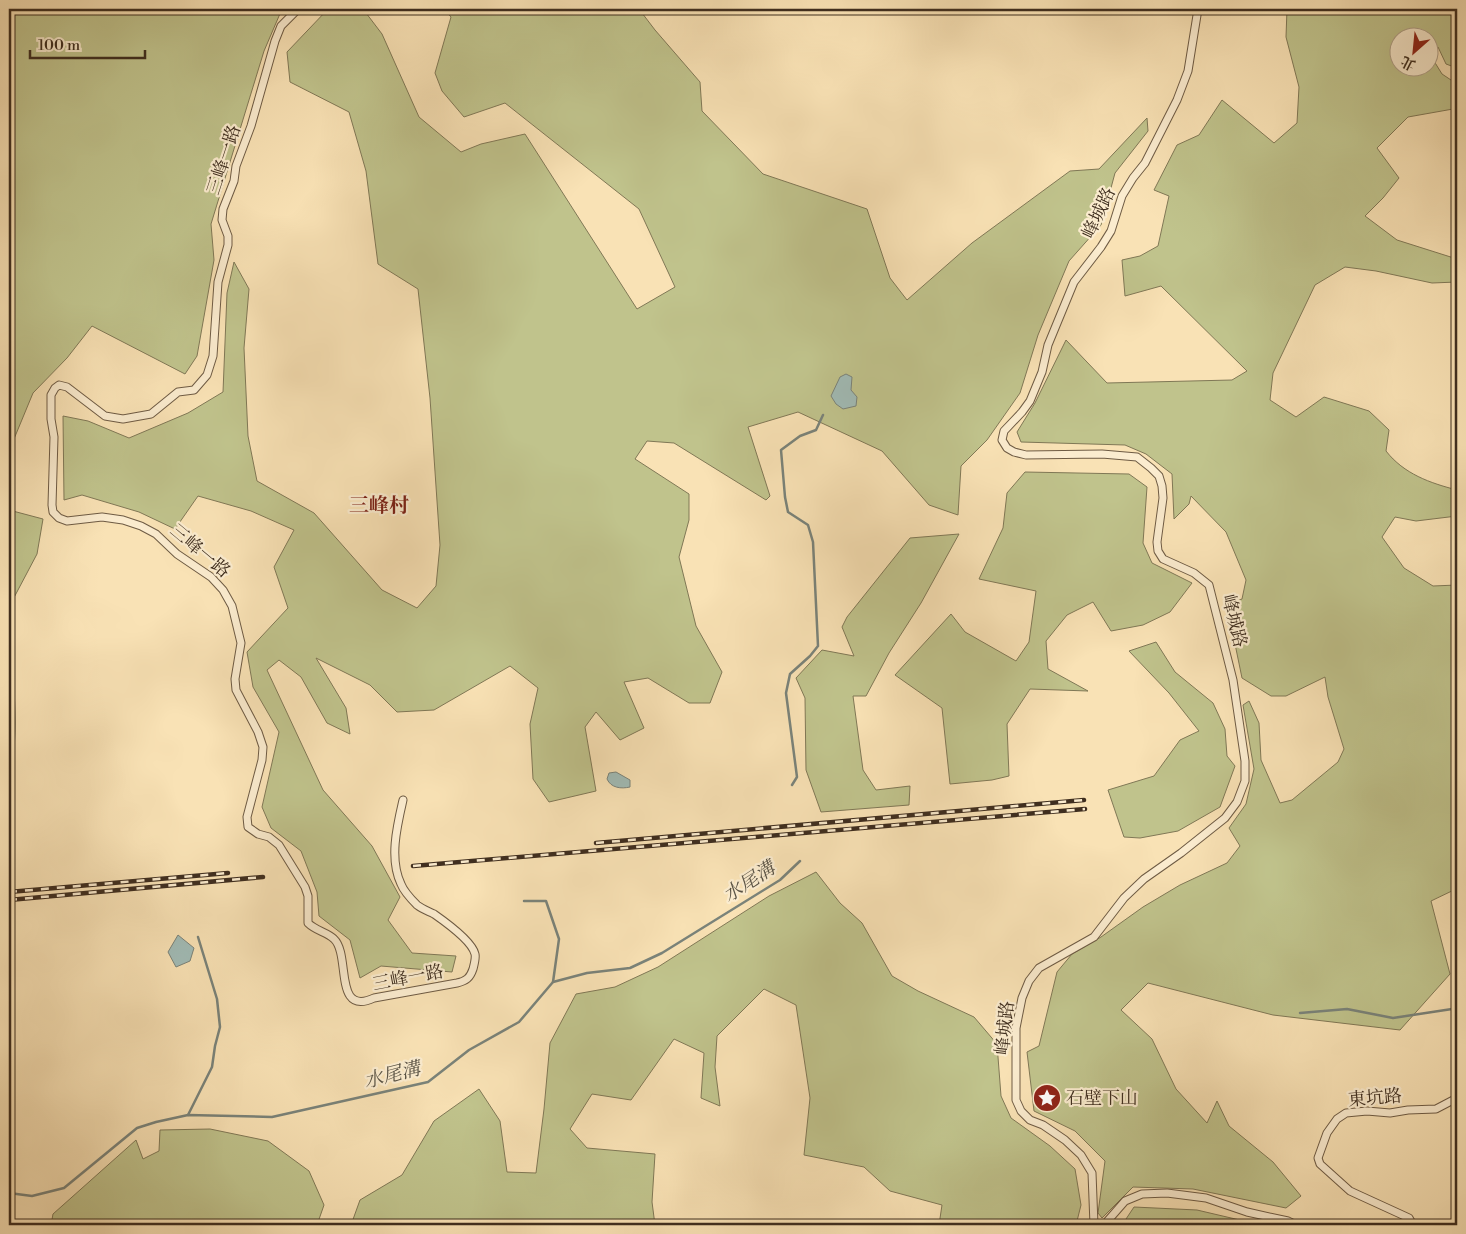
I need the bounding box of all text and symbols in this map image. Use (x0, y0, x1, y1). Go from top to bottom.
scale bar (30, 28, 145, 60)
north arrow (1388, 28, 1438, 78)
text: 100 m (38, 36, 80, 55)
text: 北 (1398, 51, 1419, 74)
street label: 三峰一路 (202, 122, 246, 198)
street label: 峰城路 (1077, 184, 1121, 242)
district label: 三峰村 (349, 494, 409, 519)
street label: 三峰一路 (165, 519, 235, 583)
street label: 峰城路 (1216, 592, 1252, 650)
water label: 水尾溝 (719, 855, 782, 908)
street label: 三峰一路 (370, 960, 446, 996)
street label: 峰城路 (991, 1000, 1019, 1056)
water label: 水尾溝 (361, 1056, 425, 1094)
place icon: 石壁下山 (1032, 1083, 1062, 1113)
street label: 東坑路 (1347, 1084, 1403, 1112)
place label: 石壁下山 (1066, 1087, 1138, 1110)

